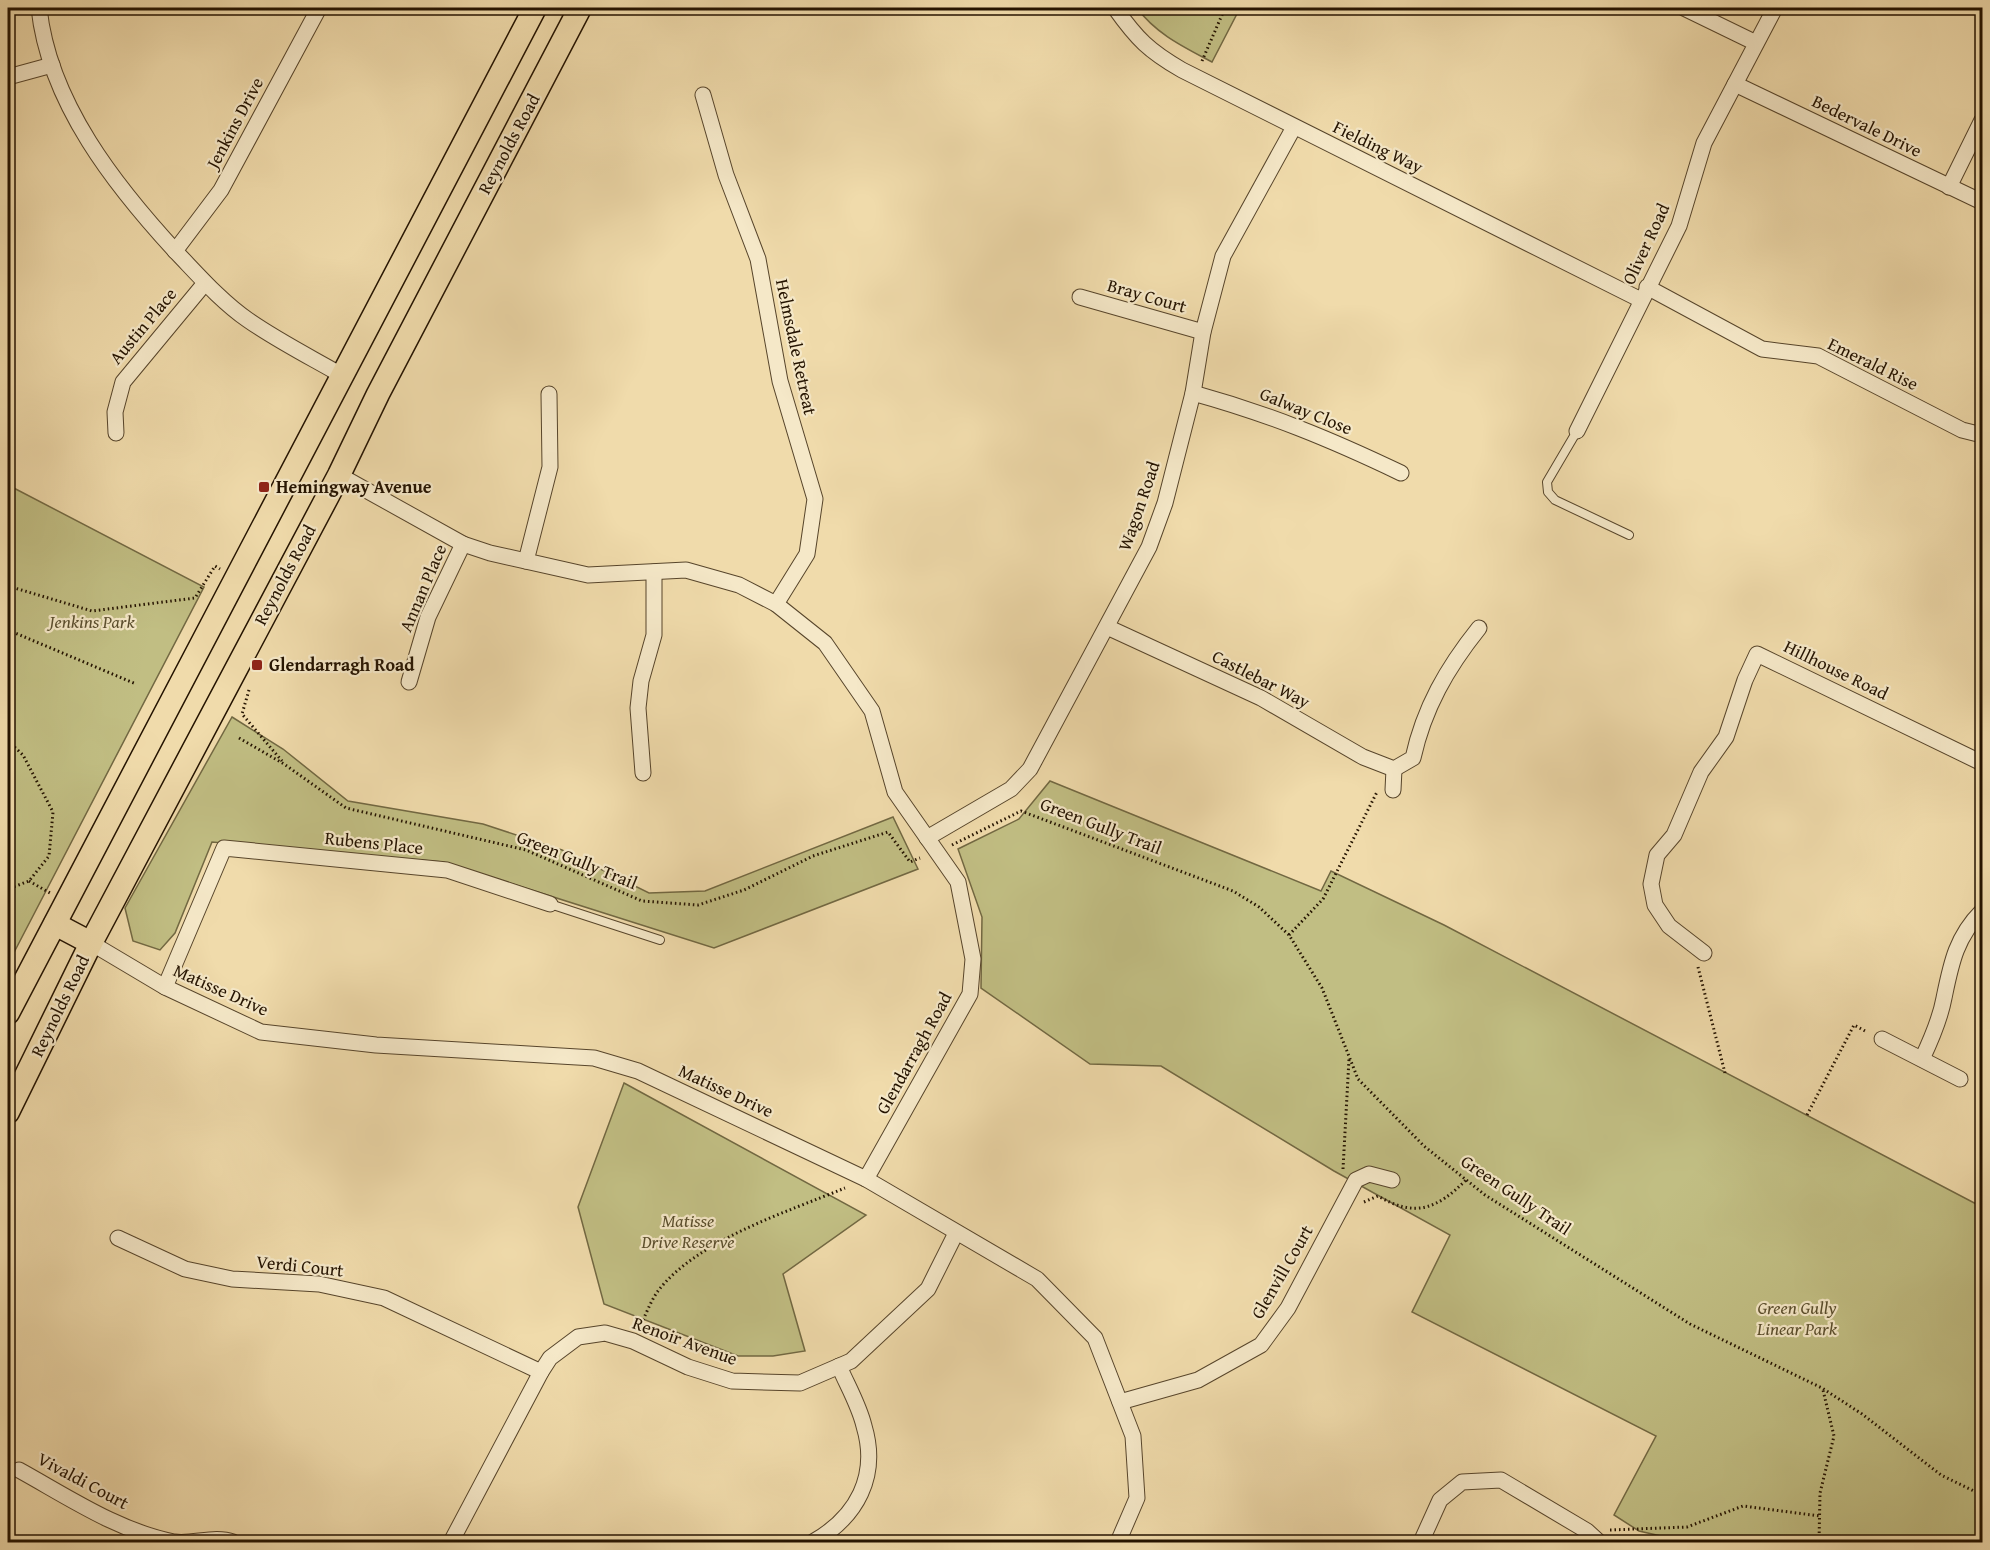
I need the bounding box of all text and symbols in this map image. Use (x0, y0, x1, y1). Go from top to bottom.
street label: Jenkins Drive (198, 72, 270, 175)
street label: Bedervale Drive (1808, 87, 1927, 164)
street label: Reynolds Road (471, 88, 547, 199)
street label: Fielding Way (1329, 113, 1428, 180)
street label: Oliver Road (1615, 198, 1676, 289)
street label: Bray Court (1104, 271, 1191, 320)
street label: Helmsdale Retreat (769, 276, 824, 418)
street label: Austin Place (102, 281, 183, 370)
street label: Emerald Rise (1823, 330, 1923, 397)
street label: Galway Close (1256, 380, 1357, 441)
street label: Wagon Road (1111, 457, 1167, 554)
place label: Hemingway Avenue (276, 473, 432, 500)
marker: Hemingway Avenue (257, 480, 271, 494)
street label: Reynolds Road (247, 519, 323, 630)
street label: Annan Place (392, 540, 453, 636)
park label: Jenkins Park (46, 608, 136, 635)
street label: Hillhouse Road (1779, 633, 1893, 707)
street label: Castlebar Way (1208, 642, 1315, 715)
place label: Glendarragh Road (269, 651, 415, 678)
marker: Glendarragh Road (250, 658, 264, 672)
street label: Green Gully Trail (1037, 790, 1166, 861)
street label: Green Gully Trail (513, 823, 642, 896)
street label: Rubens Place (324, 824, 425, 861)
street label: Reynolds Road (23, 950, 96, 1061)
street label: Matisse Drive (169, 957, 273, 1023)
street label: Glendarragh Road (869, 986, 959, 1119)
street label: Matisse Drive (674, 1057, 778, 1124)
street label: Green Gully Trail (1456, 1148, 1577, 1242)
park label: Matisse Drive Reserve (641, 1207, 734, 1255)
street label: Glenvill Court (1244, 1219, 1320, 1324)
street label: Verdi Court (255, 1248, 346, 1284)
park label: Green Gully Linear Park (1756, 1294, 1838, 1342)
street label: Renoir Avenue (629, 1309, 741, 1372)
street label: Vivaldi Court (33, 1445, 134, 1516)

